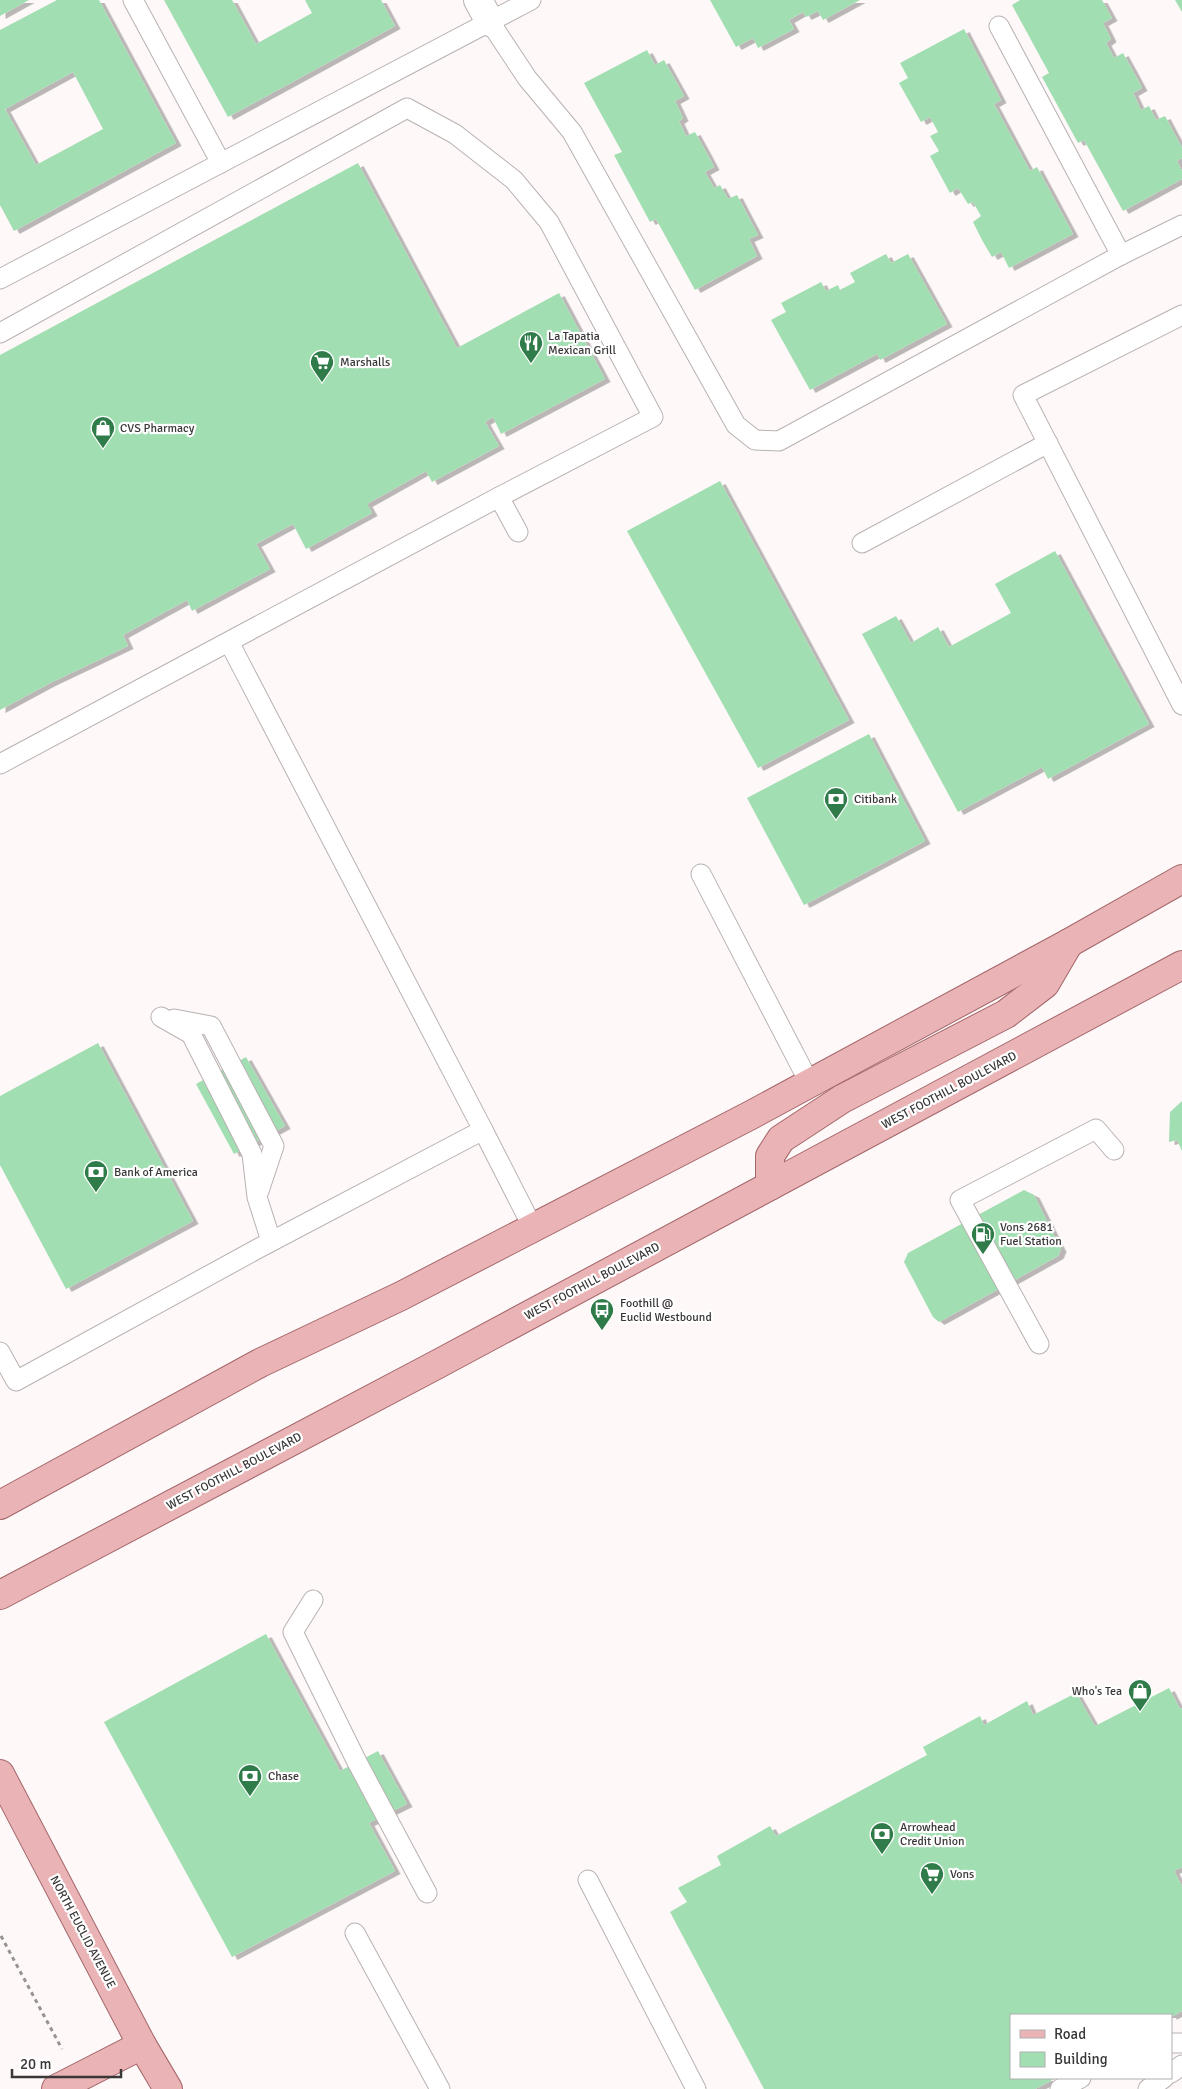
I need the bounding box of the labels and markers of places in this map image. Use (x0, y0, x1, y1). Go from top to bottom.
place label: La Tapatia Mexican Grill (548, 329, 616, 358)
restaurant icon: La Tapatia Mexican Grill (518, 330, 544, 364)
supermarket icon: Marshalls (309, 349, 335, 383)
place label: Marshalls (340, 355, 390, 370)
shop icon: CVS Pharmacy (90, 415, 116, 449)
place label: CVS Pharmacy (120, 421, 195, 436)
bank icon: Citibank (823, 786, 849, 820)
place label: Citibank (854, 792, 897, 807)
bank icon: Bank of America (83, 1159, 109, 1193)
place label: Bank of America (114, 1165, 198, 1180)
place label: Vons 2681 Fuel Station (1000, 1220, 1062, 1249)
fuel station icon: Vons 2681 Fuel Station (970, 1221, 996, 1255)
place label: Foothill @ Euclid Westbound (620, 1296, 712, 1325)
bus stop icon: Foothill @ Euclid Westbound (589, 1297, 615, 1331)
shop icon: Who's Tea (1127, 1678, 1153, 1712)
place label: Who's Tea (1072, 1684, 1122, 1699)
bank icon: Chase (237, 1763, 263, 1797)
place label: Chase (268, 1769, 299, 1784)
place label: Arrowhead Credit Union (900, 1820, 964, 1849)
bank icon: Arrowhead Credit Union (869, 1821, 895, 1855)
supermarket icon: Vons (919, 1861, 945, 1895)
place label: Vons (950, 1867, 974, 1882)

